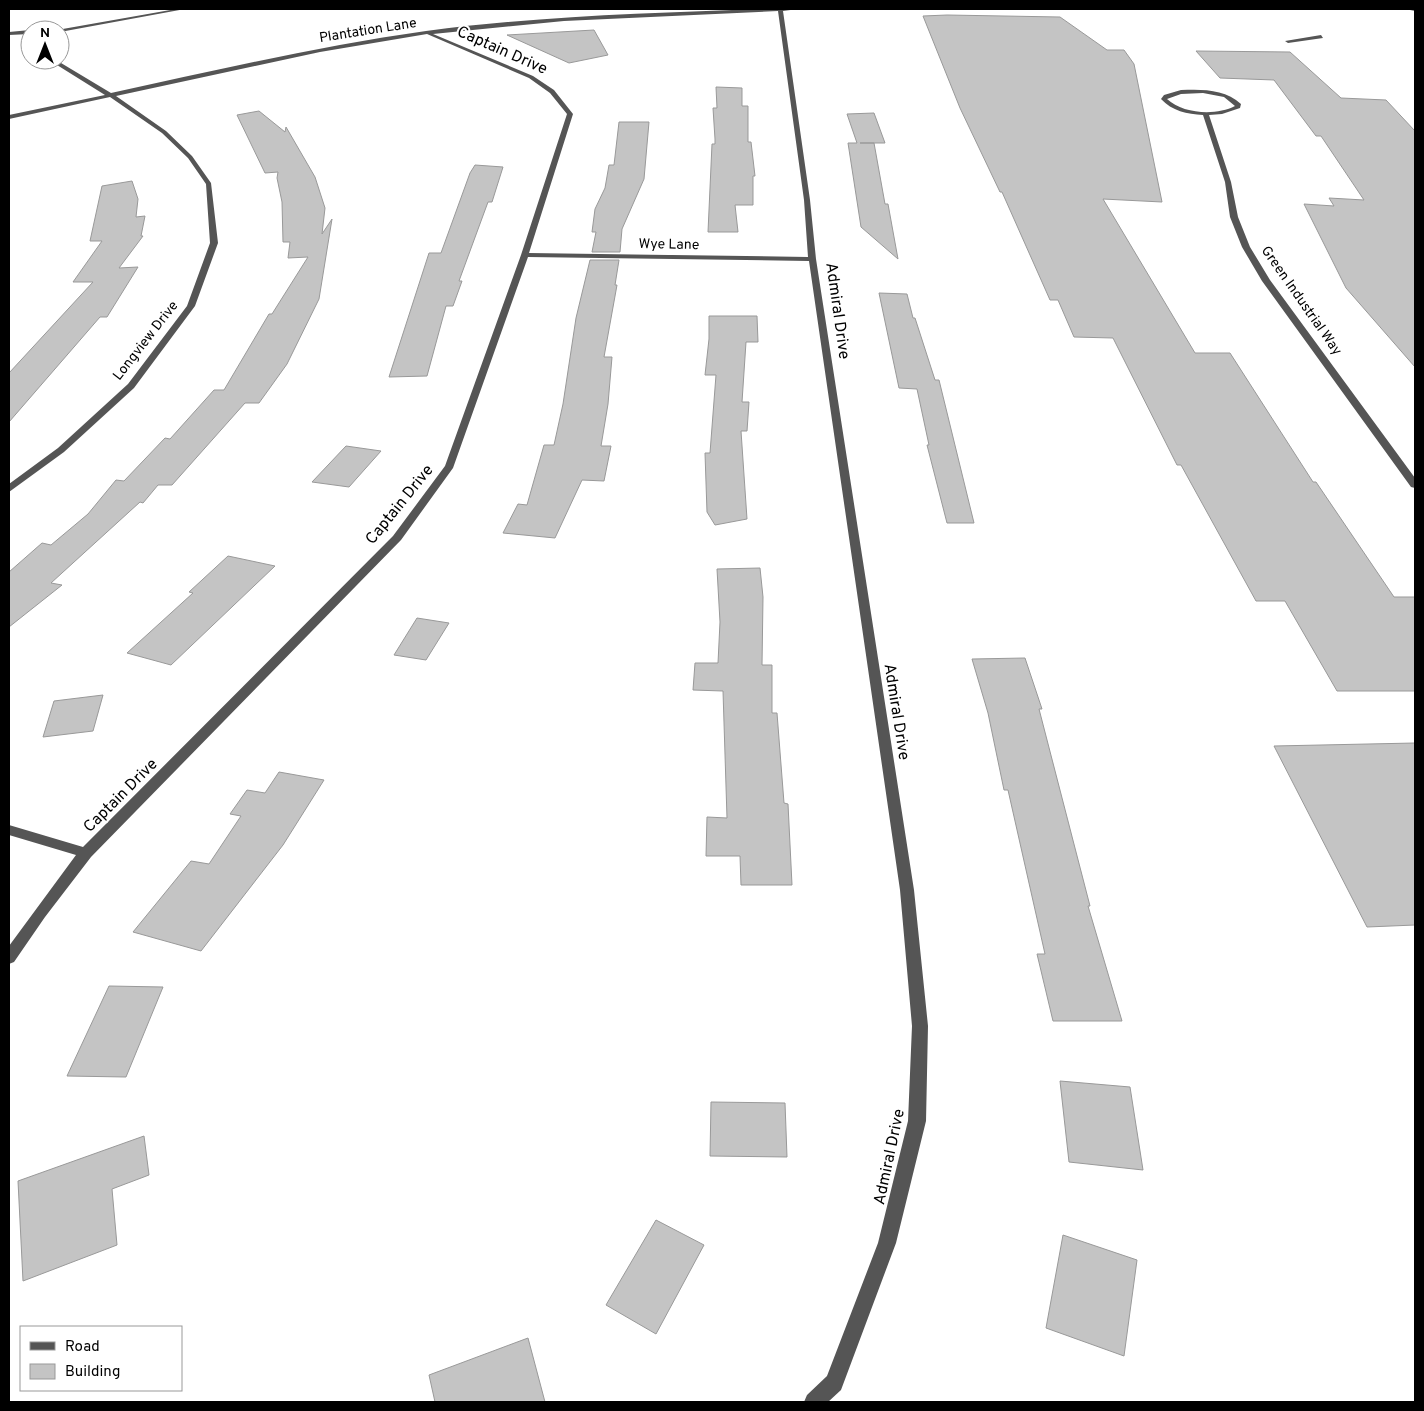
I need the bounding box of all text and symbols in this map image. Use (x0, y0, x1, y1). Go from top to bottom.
street label: Plantation Lane (318, 15, 418, 47)
north arrow (20, 20, 70, 70)
street label: Captain Drive (454, 22, 550, 80)
text: N (40, 25, 50, 42)
street label: Wye Lane (638, 236, 700, 254)
street label: Green Industrial Way (1257, 243, 1345, 359)
street label: Admiral Drive (820, 261, 854, 361)
street label: Longview Drive (110, 298, 182, 384)
street label: Captain Drive (362, 461, 438, 549)
street label: Admiral Drive (878, 662, 914, 762)
street label: Captain Drive (80, 755, 162, 837)
street label: Admiral Drive (870, 1107, 910, 1207)
legend (20, 1326, 182, 1391)
text: Road (65, 1338, 100, 1357)
text: Building (65, 1363, 120, 1382)

